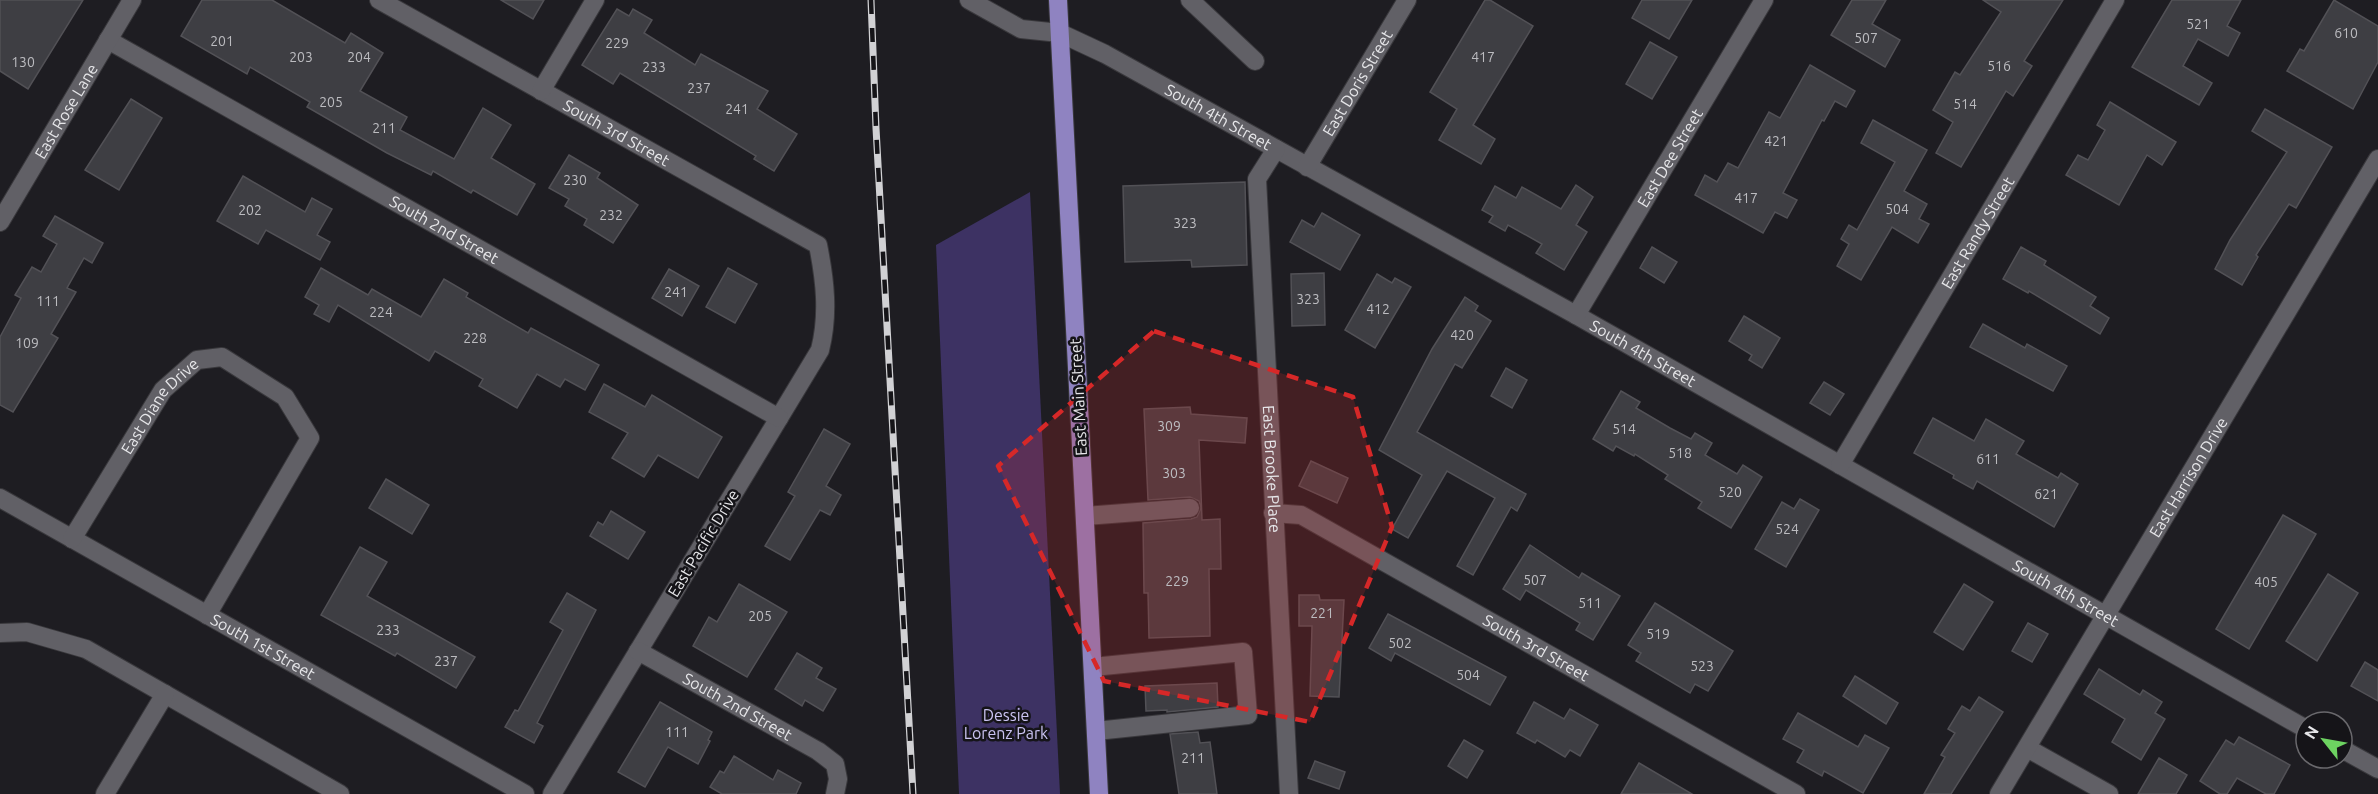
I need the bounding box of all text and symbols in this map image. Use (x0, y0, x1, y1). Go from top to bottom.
house number: 521 (2186, 16, 2210, 32)
house number: 610 (2334, 25, 2358, 41)
street label: East Doris Street (1319, 26, 1396, 139)
house number: 507 (1854, 30, 1878, 46)
house number: 201 (210, 33, 234, 49)
house number: 229 (605, 35, 629, 51)
house number: 203 (289, 49, 313, 65)
house number: 204 (347, 49, 371, 65)
house number: 417 (1471, 49, 1495, 65)
house number: 130 (11, 54, 35, 70)
house number: 516 (1987, 58, 2011, 74)
house number: 233 (642, 59, 666, 75)
street label: East Rose Lane (31, 60, 101, 162)
house number: 237 (687, 80, 711, 96)
street label: South 4th Street (1162, 80, 1275, 154)
house number: 205 (319, 94, 343, 110)
street label: South 3rd Street (560, 96, 673, 170)
house number: 514 (1953, 96, 1977, 112)
house number: 241 (725, 101, 749, 117)
street label: East Dee Street (1633, 105, 1706, 210)
house number: 211 (372, 120, 396, 136)
house number: 421 (1764, 133, 1788, 149)
house number: 230 (563, 172, 587, 188)
street label: East Randy Street (1937, 173, 2018, 292)
house number: 417 (1734, 190, 1758, 206)
street label: South 2nd Street (387, 192, 502, 268)
house number: 504 (1885, 201, 1909, 217)
house number: 202 (238, 202, 262, 218)
house number: 232 (599, 207, 623, 223)
house number: 323 (1173, 215, 1197, 231)
house number: 241 (664, 284, 688, 300)
house number: 323 (1296, 291, 1320, 307)
house number: 111 (36, 293, 60, 309)
house number: 412 (1366, 301, 1390, 317)
house number: 224 (369, 304, 393, 320)
street label: South 4th Street (1587, 316, 1700, 391)
house number: 420 (1450, 327, 1474, 343)
house number: 228 (463, 330, 487, 346)
house number: 109 (15, 335, 39, 351)
street label: East Main Street (1066, 337, 1090, 456)
street label: East Diane Drive (117, 354, 202, 457)
street label: East Brooke Place (1260, 405, 1284, 533)
street label: East Harrison Drive (2145, 414, 2231, 540)
house number: 309 (1157, 418, 1181, 434)
house number: 514 (1612, 421, 1636, 437)
house number: 518 (1668, 445, 1692, 461)
house number: 611 (1976, 451, 2000, 467)
house number: 303 (1162, 465, 1186, 481)
house number: 520 (1718, 484, 1742, 500)
street label: East Pacific Drive (664, 486, 742, 600)
house number: 621 (2034, 486, 2058, 502)
house number: 524 (1775, 521, 1799, 537)
street label: South 4th Street (2010, 556, 2123, 630)
house number: 507 (1523, 572, 1547, 588)
house number: 229 (1165, 573, 1189, 589)
house number: 405 (2254, 574, 2278, 590)
house number: 511 (1578, 595, 1602, 611)
house number: 221 (1310, 605, 1334, 621)
house number: 205 (748, 608, 772, 624)
street label: South 1st Street (208, 610, 319, 683)
street label: South 3rd Street (1480, 611, 1593, 685)
house number: 233 (376, 622, 400, 638)
house number: 519 (1646, 626, 1670, 642)
house number: 502 (1388, 635, 1412, 651)
house number: 237 (434, 653, 458, 669)
house number: 523 (1690, 658, 1714, 674)
house number: 504 (1456, 667, 1480, 683)
street label: South 2nd Street (680, 669, 796, 744)
park label: Dessie Lorenz Park (964, 706, 1048, 742)
north arrow (2294, 710, 2354, 770)
text: N (2300, 723, 2322, 742)
house number: 111 (665, 724, 689, 740)
house number: 211 (1181, 750, 1205, 766)

